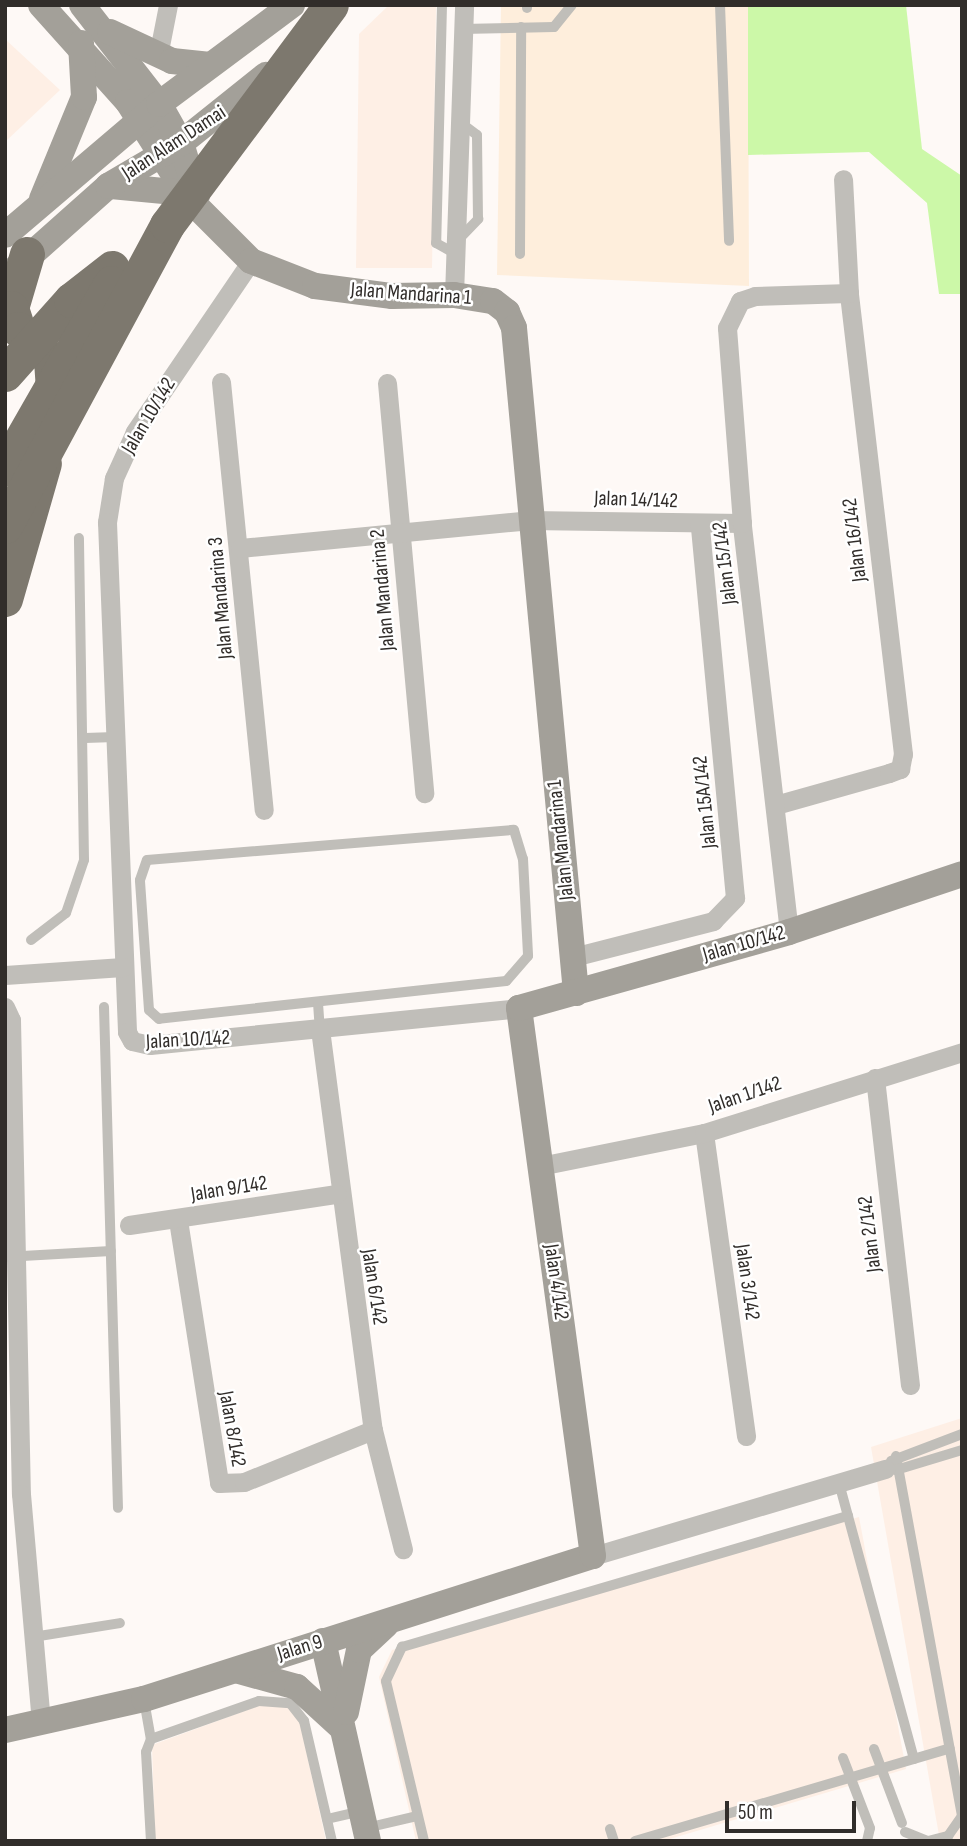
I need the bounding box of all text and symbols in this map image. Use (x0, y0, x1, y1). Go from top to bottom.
street label: Jalan Alam Damai (117, 100, 231, 186)
street label: Jalan Mandarina 1 (350, 277, 472, 311)
street label: Jalan 10/142 (116, 373, 182, 459)
street label: Jalan 14/142 (594, 486, 678, 514)
street label: Jalan 16/142 (837, 497, 873, 583)
street label: Jalan 15/142 (707, 520, 743, 606)
street label: Jalan Mandarina 2 (365, 528, 401, 652)
street label: Jalan Mandarina 3 (203, 536, 239, 660)
street label: Jalan 15A/142 (688, 754, 722, 850)
street label: Jalan Mandarina 1 (542, 779, 580, 901)
street label: Jalan 10/142 (700, 920, 788, 968)
street label: Jalan 10/142 (145, 1025, 231, 1055)
street label: Jalan 1/142 (705, 1071, 785, 1119)
street label: Jalan 9/142 (189, 1171, 269, 1207)
street label: Jalan 2/142 (853, 1194, 887, 1274)
street label: Jalan 4/142 (538, 1242, 574, 1322)
street label: Jalan 3/142 (729, 1242, 765, 1322)
street label: Jalan 6/142 (356, 1247, 392, 1327)
street label: Jalan 8/142 (213, 1389, 251, 1469)
street label: Jalan 9 (274, 1629, 326, 1667)
scale bar (729, 1786, 860, 1830)
text: 50 m (738, 1800, 773, 1825)

